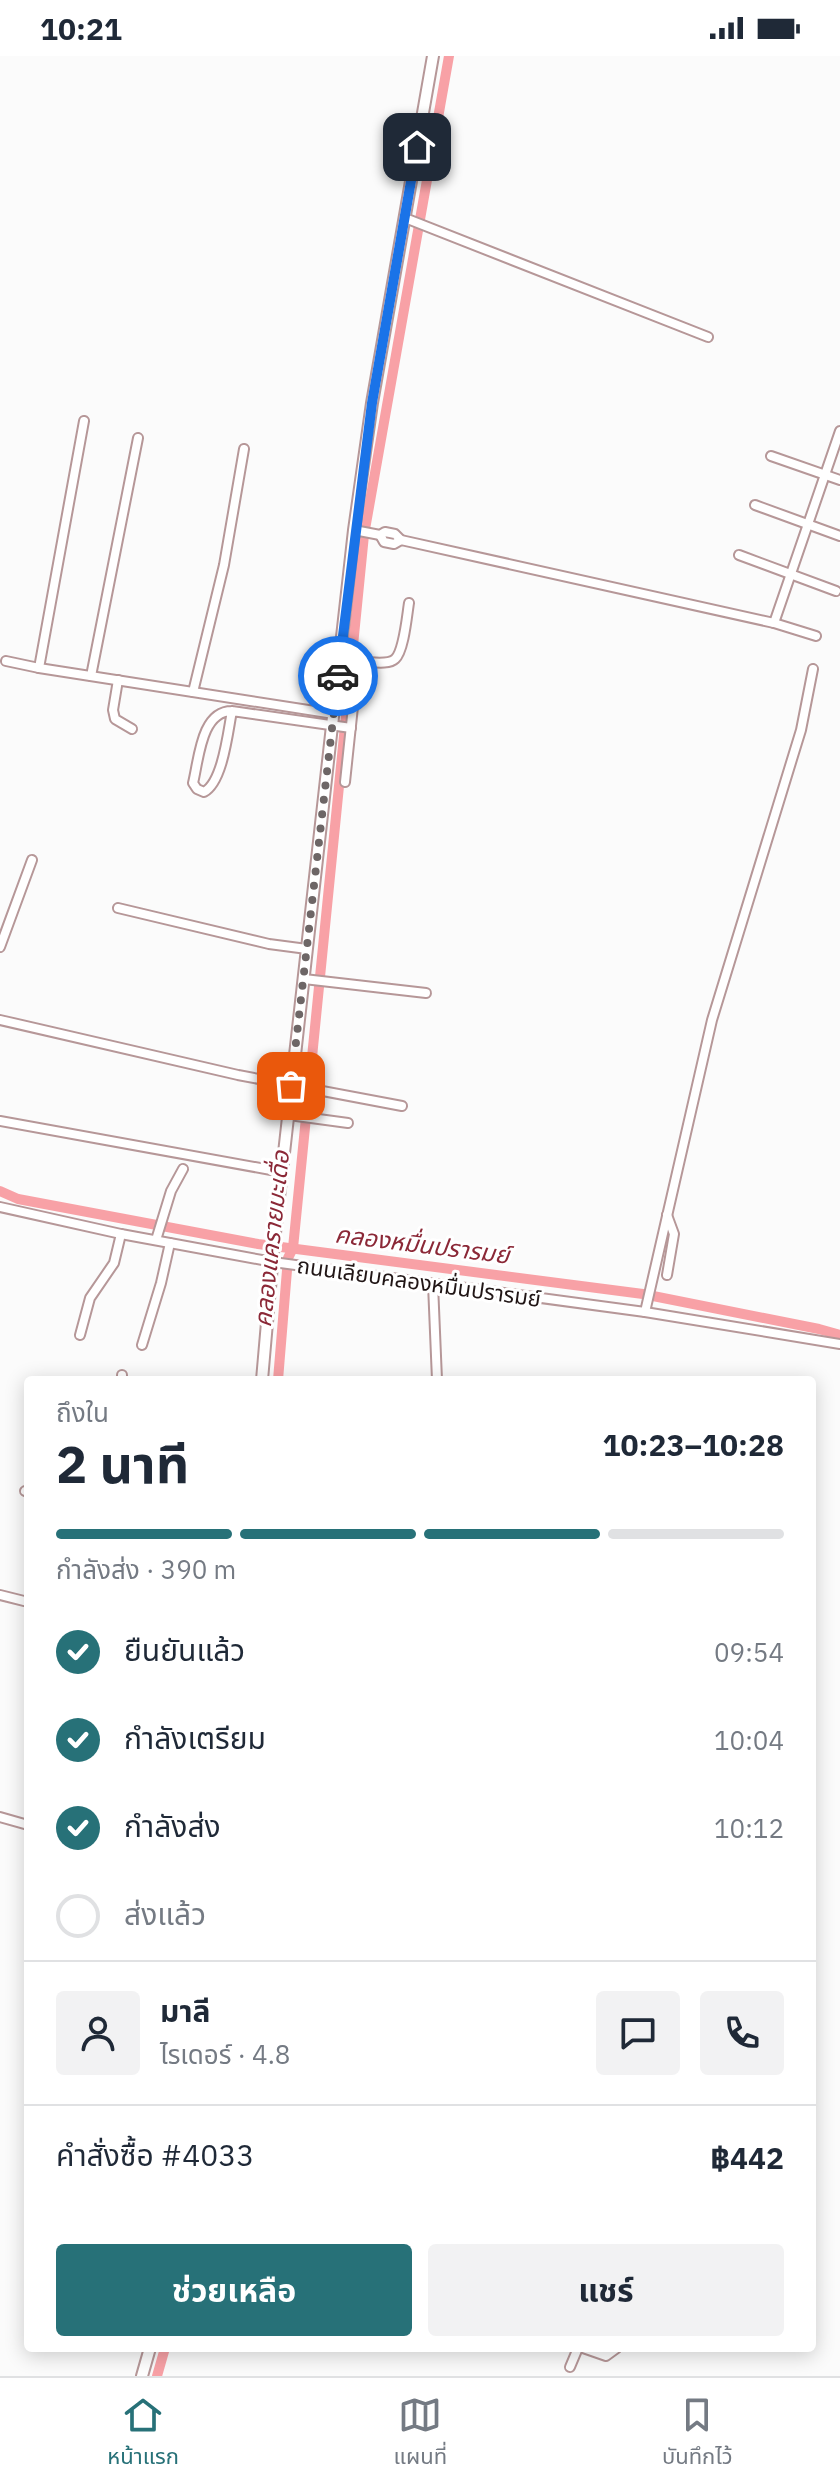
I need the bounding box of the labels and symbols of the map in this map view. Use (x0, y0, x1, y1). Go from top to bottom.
pin (383, 113, 451, 181)
courier (298, 636, 378, 716)
pin (257, 1052, 325, 1120)
water label: คลองแครายมะเดื่อ (246, 1148, 296, 1329)
water label: คลองหมื่นปรารมย์ (333, 1217, 515, 1271)
street label: ถนนเลียบคลองหมื่นปรารมย์ (295, 1250, 543, 1313)

